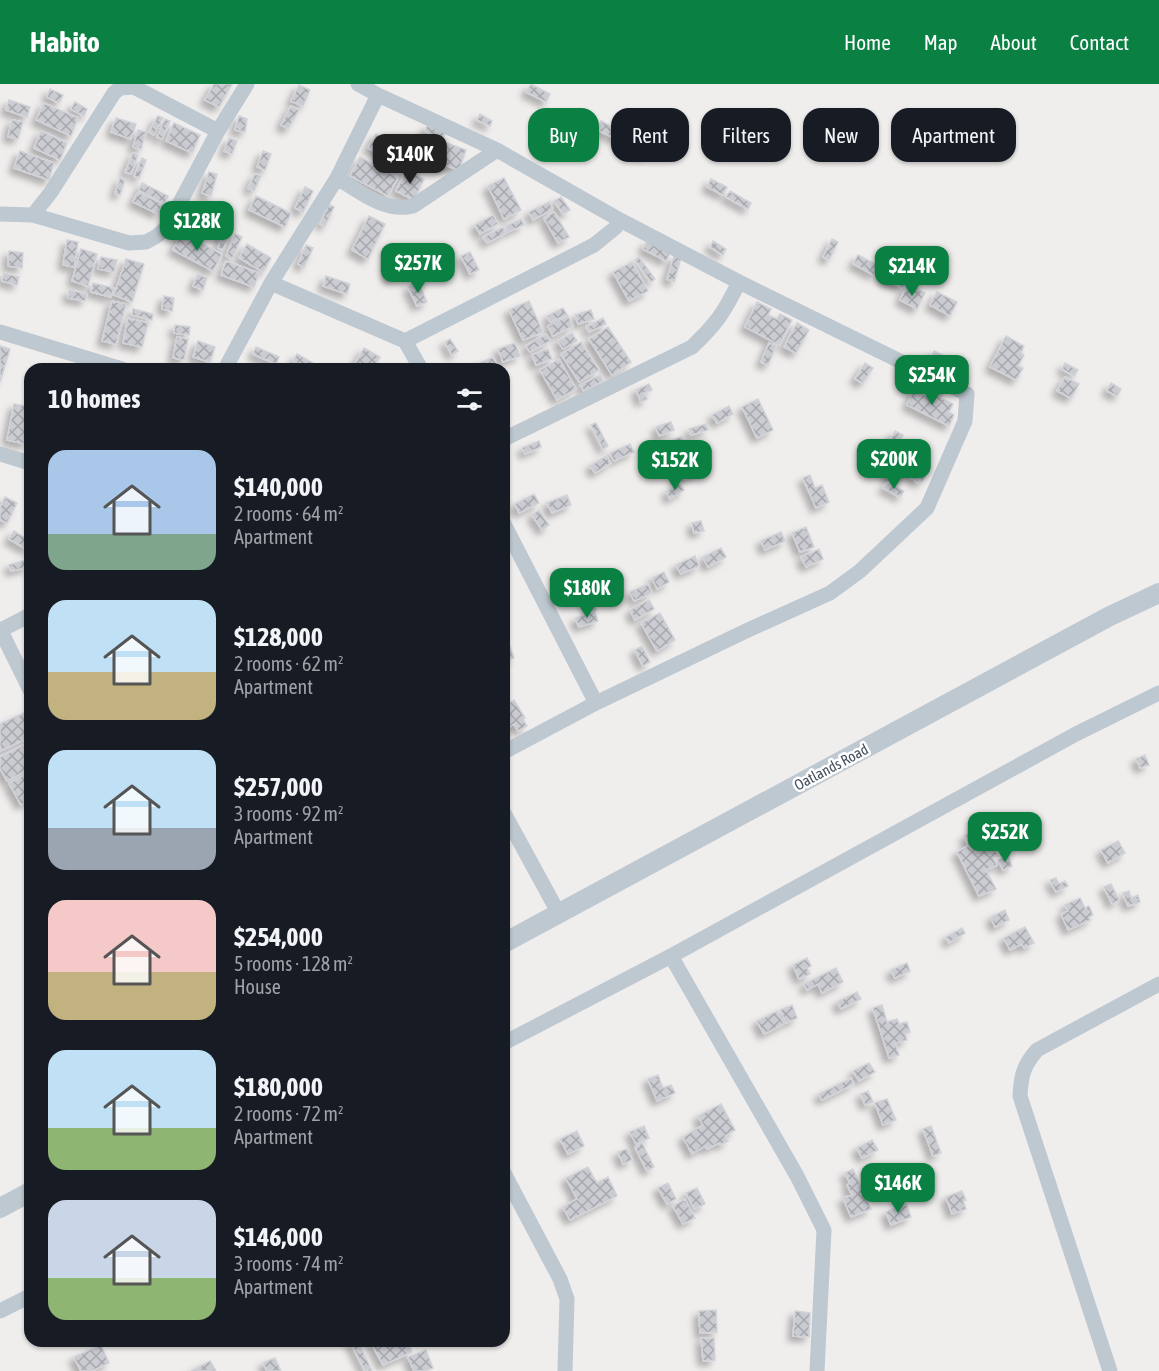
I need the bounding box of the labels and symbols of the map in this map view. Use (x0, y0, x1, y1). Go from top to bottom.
pin: $140K (368, 134, 452, 185)
pin: $128K (155, 201, 239, 252)
pin: $257K (376, 243, 460, 294)
pin: $214K (870, 246, 954, 297)
pin: $254K (890, 355, 974, 406)
pin: $200K (852, 439, 936, 490)
pin: $152K (633, 440, 717, 491)
pin: $180K (545, 568, 629, 619)
street label: Oatlands Road (791, 740, 871, 794)
pin: $252K (963, 812, 1047, 863)
pin: $146K (856, 1163, 940, 1214)

